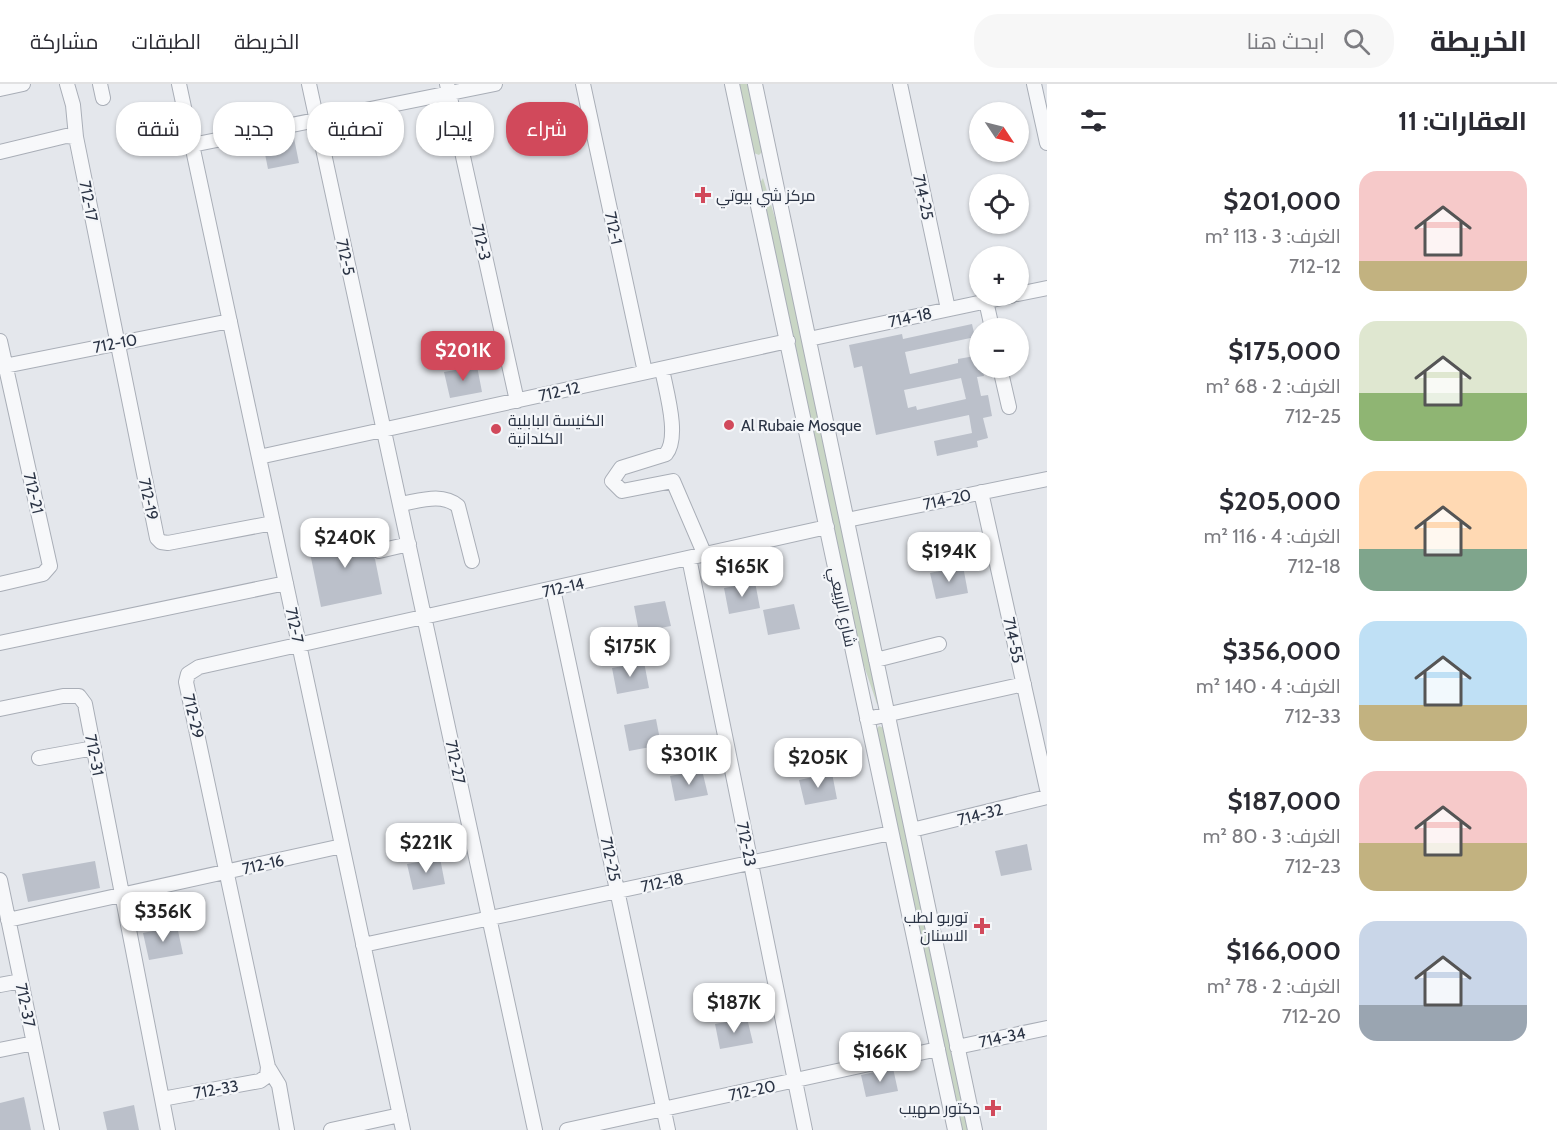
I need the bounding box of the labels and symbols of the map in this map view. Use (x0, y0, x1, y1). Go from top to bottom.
north arrow (969, 102, 1029, 162)
street label: 714-25 (909, 173, 938, 222)
street label: 712-17 (75, 179, 102, 223)
marker: مركز شي بيوتي (694, 186, 712, 204)
place label: مركز شي بيوتي (716, 186, 816, 209)
street label: 712-1 (601, 210, 626, 246)
street label: 712-3 (468, 222, 495, 262)
street label: 712-5 (332, 237, 359, 277)
street label: 714-18 (887, 304, 934, 331)
street label: 712-10 (92, 330, 139, 357)
pin: $201K (421, 331, 505, 382)
street label: 712-12 (537, 378, 581, 405)
place label: الكنيسة البابلية الكلدانية (508, 411, 605, 448)
place label: Al Rubaie Mosque (741, 416, 861, 435)
marker: Al Rubaie Mosque (722, 418, 736, 432)
marker: الكنيسة البابلية الكلدانية (489, 422, 503, 436)
street label: 712-21 (20, 471, 47, 515)
street label: 712-19 (135, 476, 162, 522)
street label: 714-20 (921, 485, 973, 514)
pin: $240K (303, 518, 387, 569)
pin: $194K (907, 532, 991, 583)
pin: $165K (700, 547, 784, 598)
street label: شارع الربيعي (821, 565, 860, 650)
street label: 712-14 (540, 573, 586, 602)
street label: 712-7 (281, 606, 308, 645)
street label: 714-55 (999, 615, 1028, 665)
pin: $175K (588, 627, 672, 678)
street label: 712-29 (179, 692, 208, 740)
street label: 712-31 (81, 733, 108, 777)
pin: $301K (647, 735, 731, 786)
street label: 712-27 (442, 738, 469, 786)
pin: $205K (776, 738, 860, 789)
street label: 714-32 (955, 800, 1005, 829)
street label: 712-23 (733, 820, 760, 868)
pin: $221K (384, 823, 468, 874)
street label: 712-25 (597, 835, 624, 883)
street label: 712-16 (240, 850, 286, 878)
street label: 712-18 (639, 869, 685, 896)
pin: $356K (121, 892, 205, 943)
place label: توربو لطب الاسنان (904, 908, 969, 946)
marker: توربو لطب الاسنان (973, 917, 991, 935)
street label: 712-37 (12, 981, 39, 1029)
pin: $187K (692, 983, 776, 1034)
street label: 714-34 (977, 1023, 1027, 1052)
pin: $166K (838, 1032, 922, 1083)
street label: 712-33 (192, 1076, 240, 1103)
street label: 712-20 (727, 1076, 777, 1105)
place label: دكتور صهيب (899, 1099, 980, 1119)
marker: دكتور صهيب (984, 1099, 1002, 1117)

